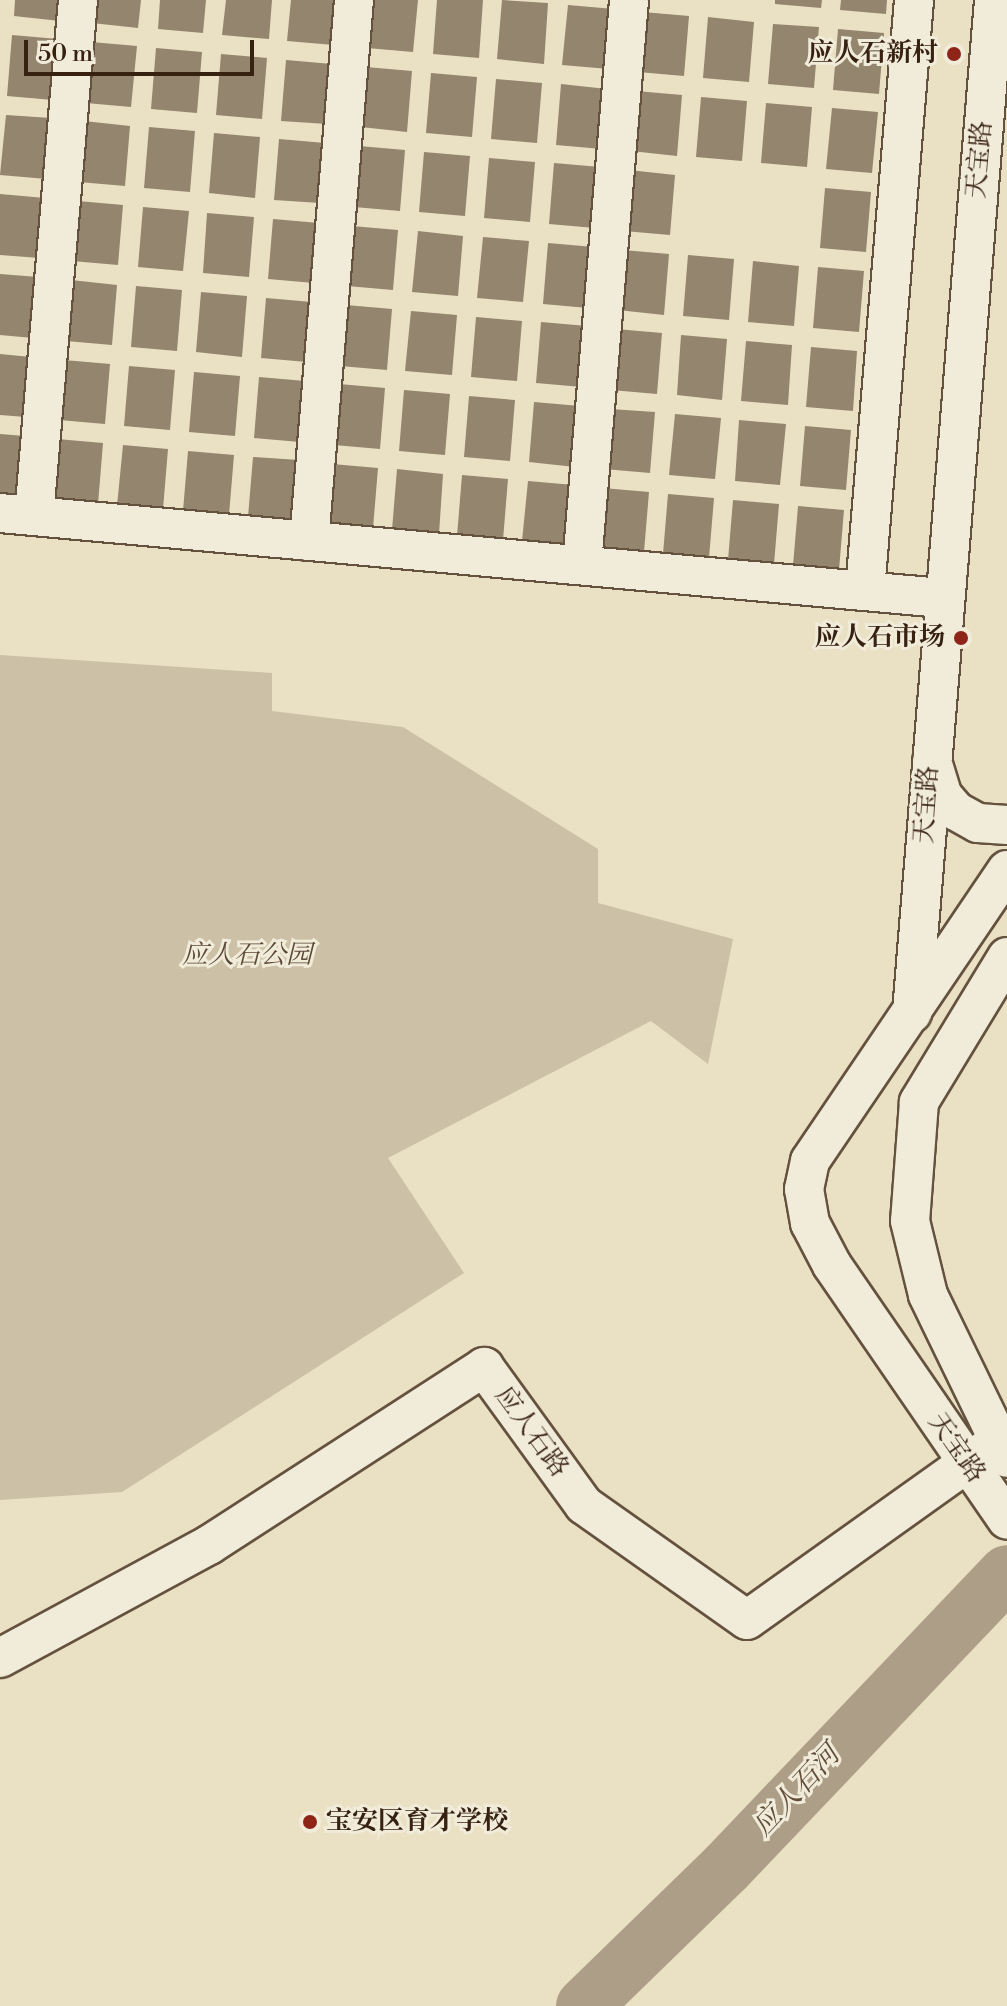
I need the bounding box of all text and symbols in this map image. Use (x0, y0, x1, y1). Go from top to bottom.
scale bar (28, 24, 258, 74)
place label: 应人石新村 (808, 38, 938, 70)
text: 50 m (38, 39, 93, 69)
marker: 应人石新村 (945, 45, 963, 63)
street label: 天宝路 (961, 120, 999, 200)
place label: 应人石市场 (815, 622, 945, 654)
marker: 应人石市场 (952, 629, 970, 647)
street label: 天宝路 (909, 765, 945, 845)
park label: 应人石公园 (182, 940, 312, 972)
street label: 应人石路 (488, 1381, 574, 1483)
street label: 天宝路 (921, 1407, 991, 1489)
water label: 应人石河 (747, 1739, 847, 1843)
place label: 宝安区育才学校 (326, 1806, 508, 1838)
marker: 宝安区育才学校 (301, 1813, 319, 1831)

